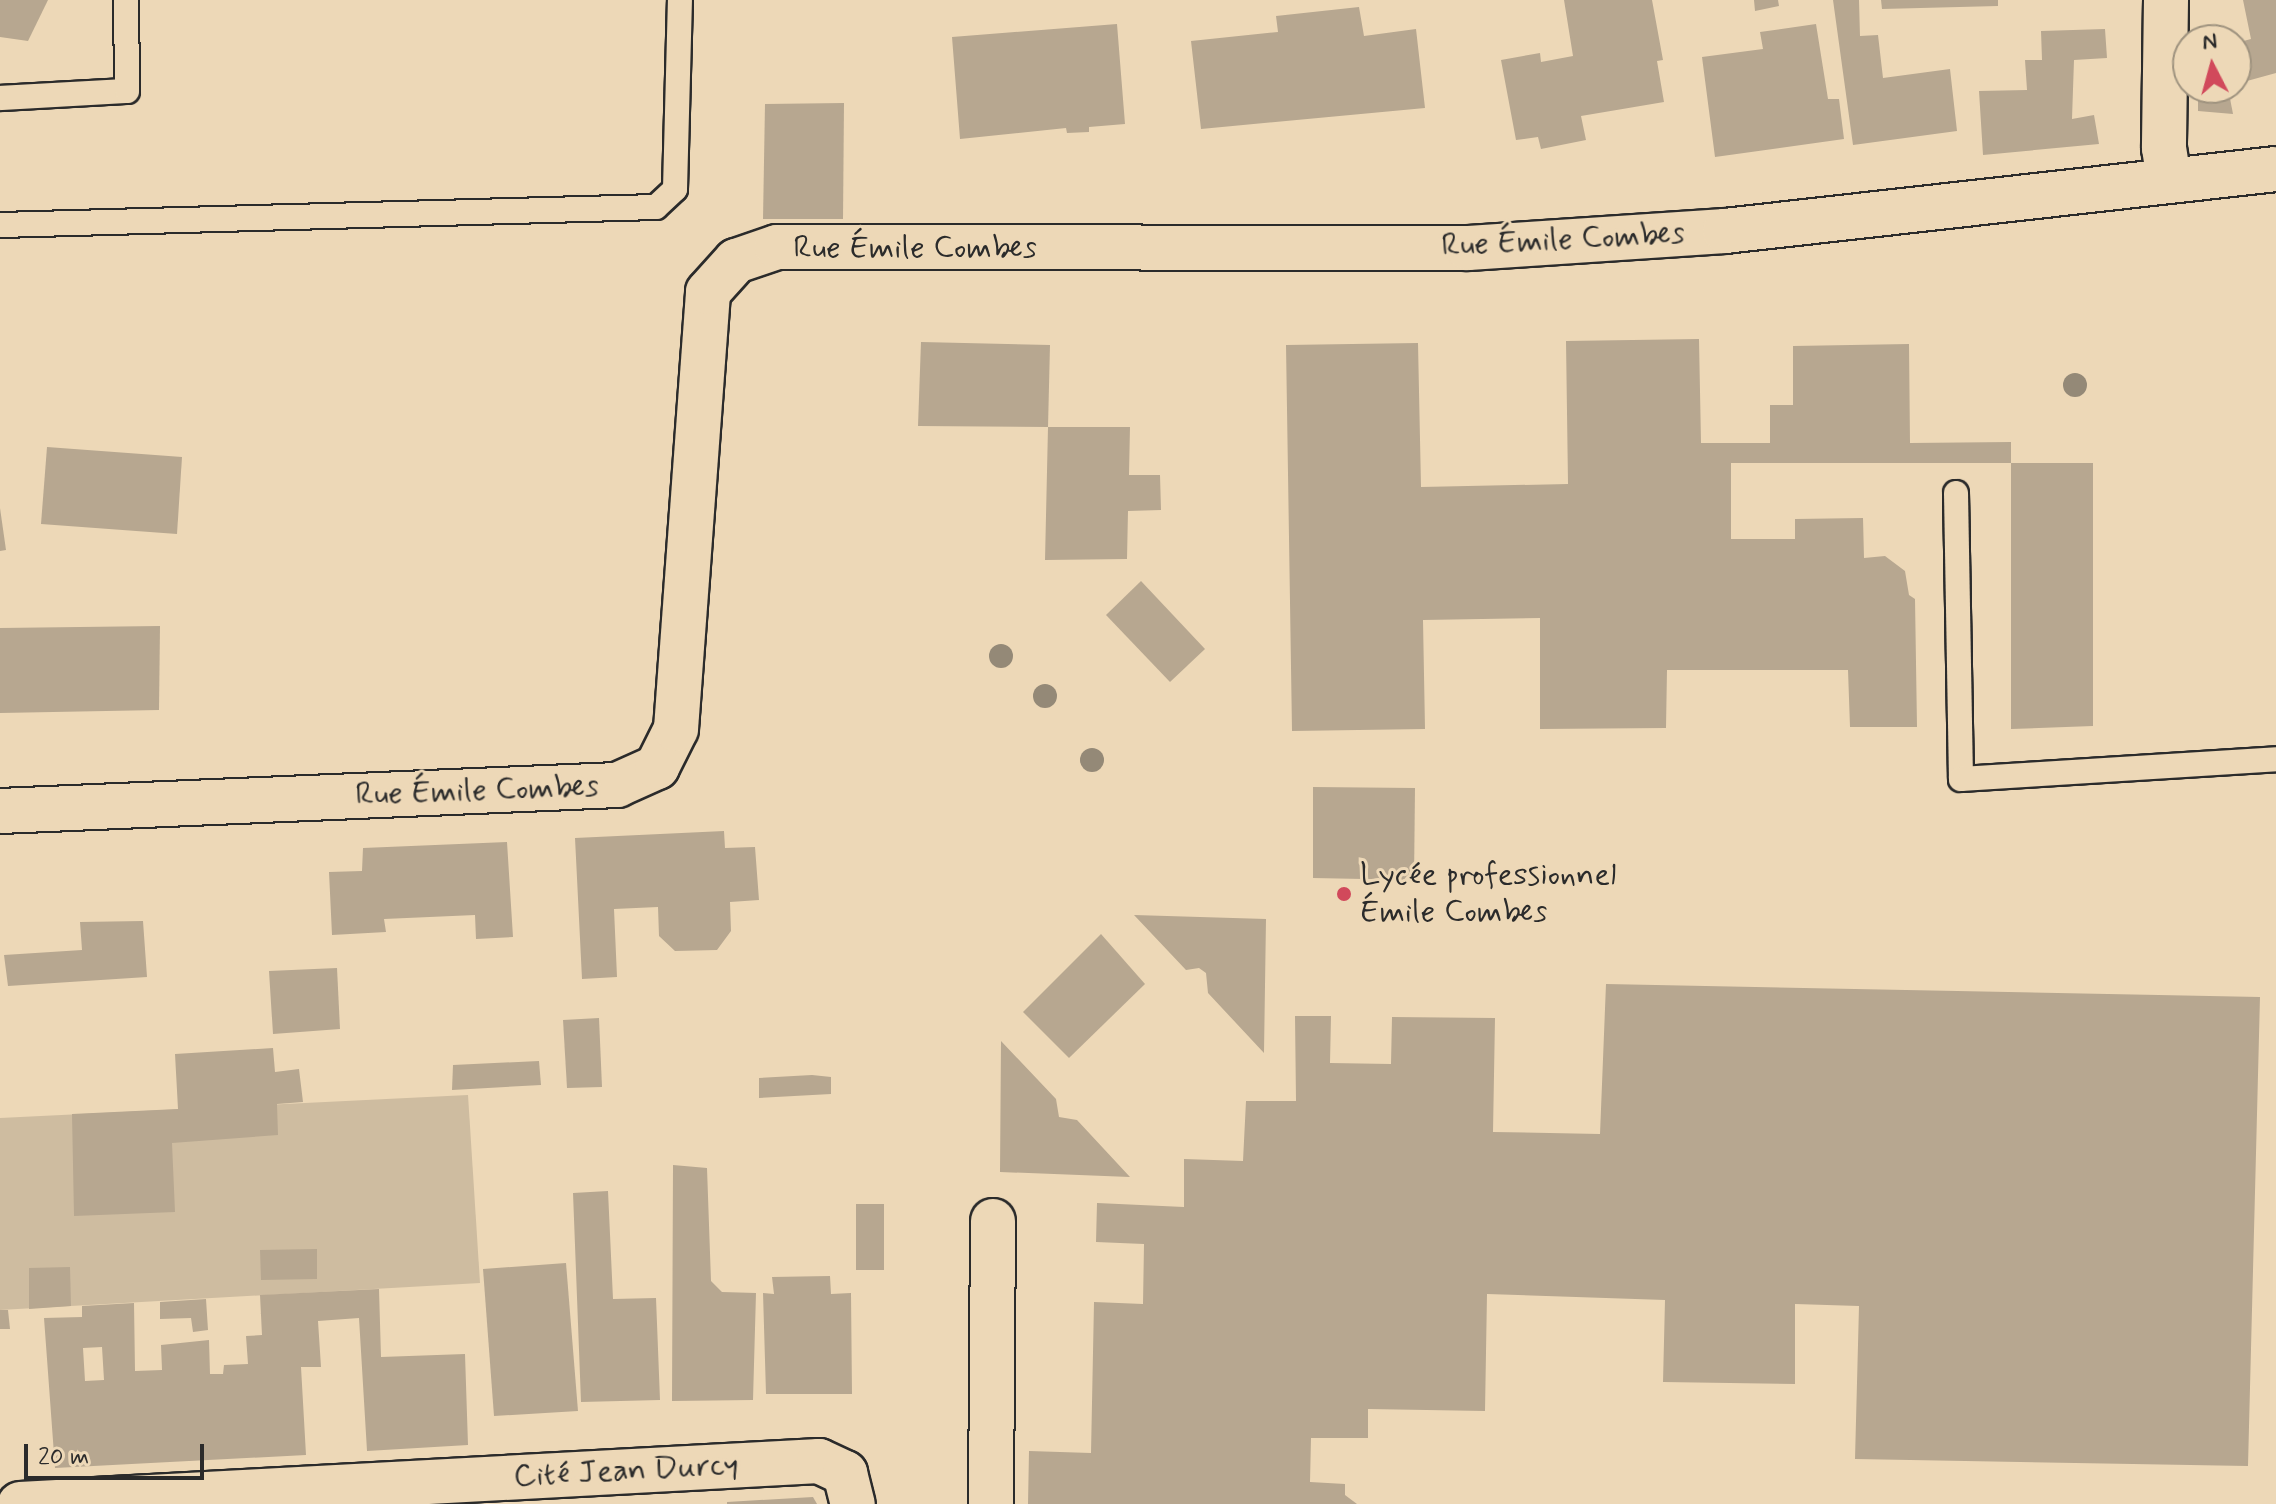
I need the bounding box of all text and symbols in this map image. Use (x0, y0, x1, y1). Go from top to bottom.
north arrow (2172, 24, 2252, 104)
text: N (2201, 27, 2218, 57)
street label: Rue Émile Combes (1436, 214, 1690, 266)
street label: Rue Émile Combes (789, 229, 1041, 267)
street label: Rue Émile Combes (350, 767, 604, 815)
place label: Lycée professionnel Émile Combes (1360, 857, 1616, 932)
marker: Lycée professionnel Émile Combes (1335, 885, 1353, 903)
scale bar (28, 1428, 208, 1478)
text: 20 m (38, 1442, 89, 1473)
street label: Cité Jean Durcy (515, 1446, 737, 1496)

